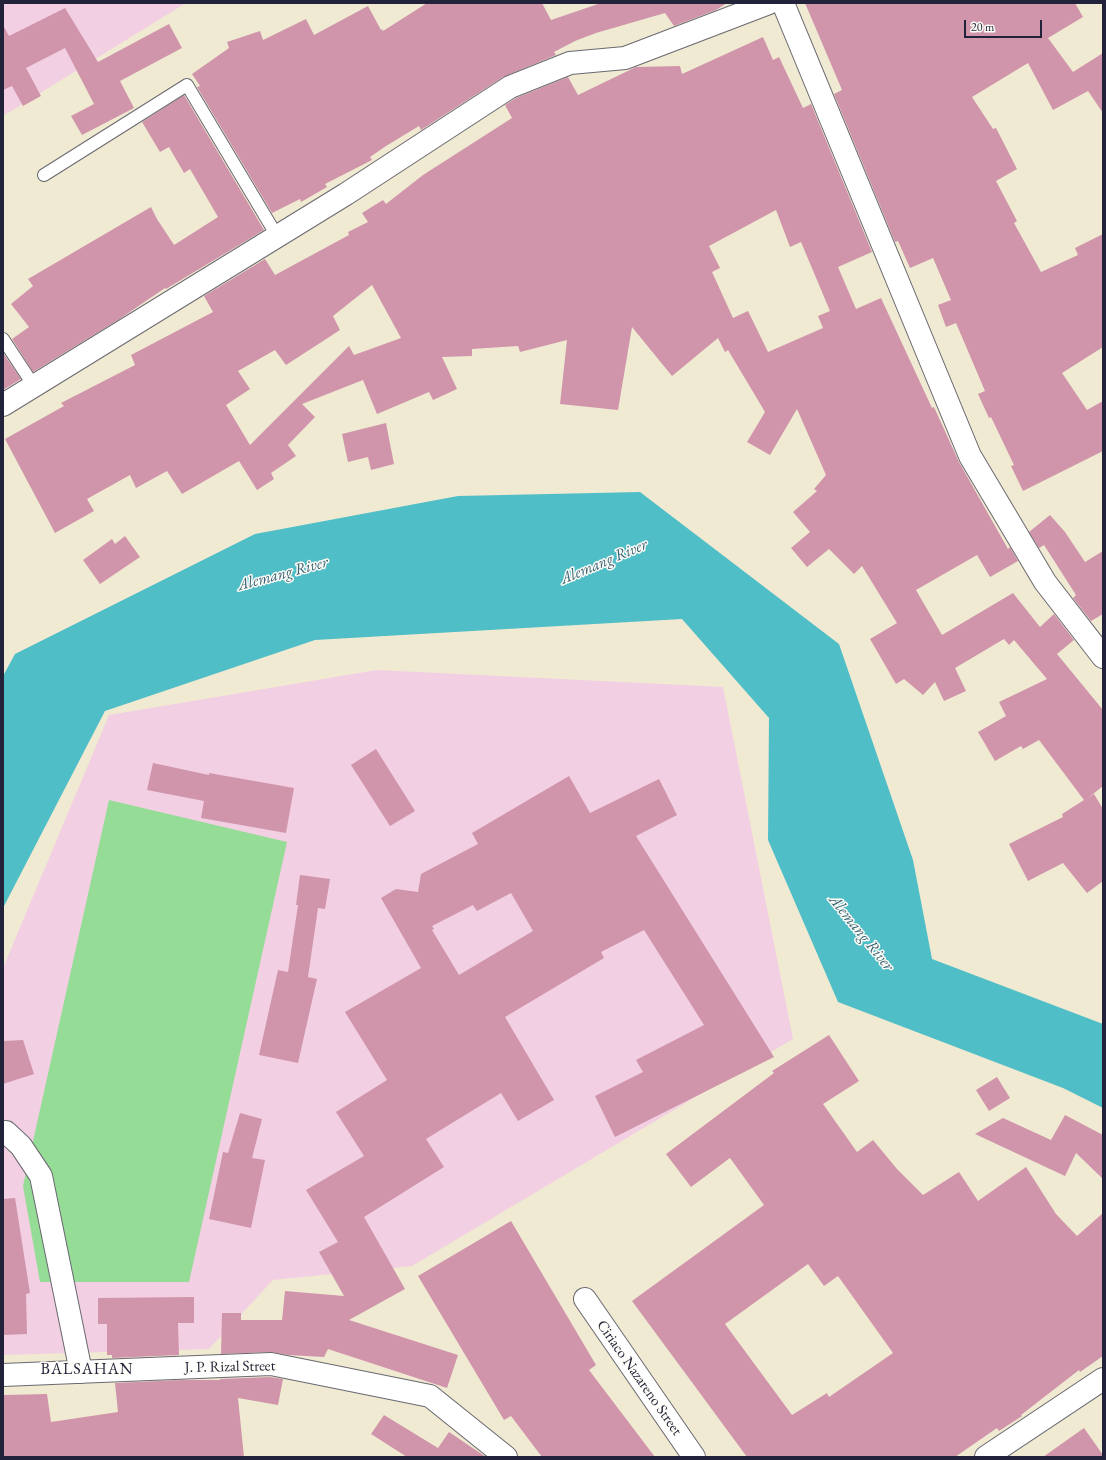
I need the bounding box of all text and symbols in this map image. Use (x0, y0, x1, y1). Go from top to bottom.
scale bar (966, 12, 1044, 38)
text: 20 m (971, 19, 994, 35)
water label: Alemang River (558, 535, 650, 589)
water label: Alemang River (236, 553, 330, 595)
water label: Alemang River (824, 891, 898, 975)
street label: Ciriaco Nazareno Street (592, 1317, 686, 1439)
street label: J. P. Rizal Street (184, 1357, 276, 1377)
district label: BALSAHAN (40, 1360, 134, 1380)

